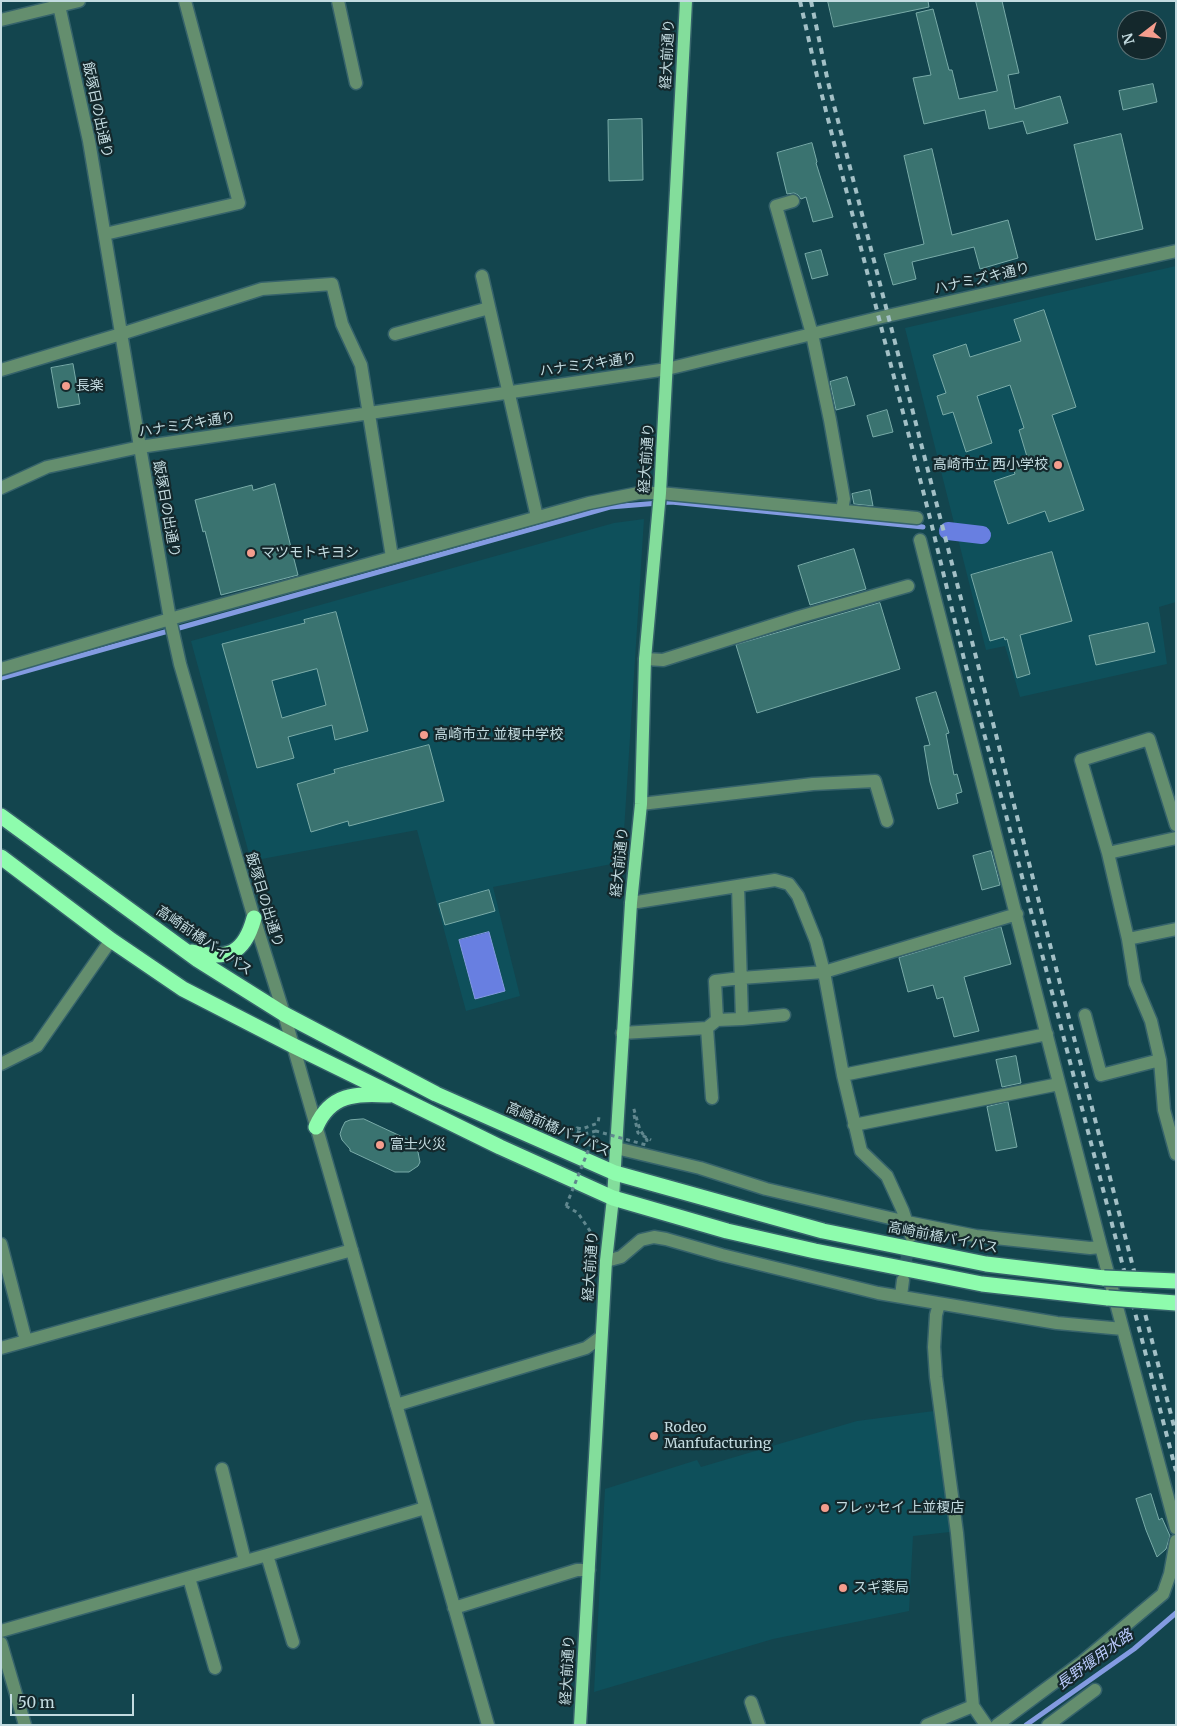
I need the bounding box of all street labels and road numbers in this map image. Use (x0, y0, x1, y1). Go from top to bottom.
street label: 経大前通り (658, 19, 678, 89)
street label: 飯塚日の出通り (79, 60, 115, 160)
street label: ハナミズキ通り (932, 260, 1032, 298)
street label: ハナミズキ通り (538, 350, 638, 380)
street label: ハナミズキ通り (137, 409, 237, 441)
street label: 経大前通り (636, 422, 658, 494)
street label: 飯塚日の出通り (149, 459, 183, 559)
street label: 経大前通り (608, 826, 632, 898)
street label: 飯塚日の出通り (242, 851, 286, 949)
street label: 高崎前橋バイパス (153, 903, 255, 979)
street label: 高崎前橋バイパス (503, 1100, 613, 1160)
street label: 高崎前橋バイパス (886, 1219, 1000, 1257)
street label: 経大前通り (580, 1230, 602, 1302)
street label: 経大前通り (558, 1635, 578, 1705)

